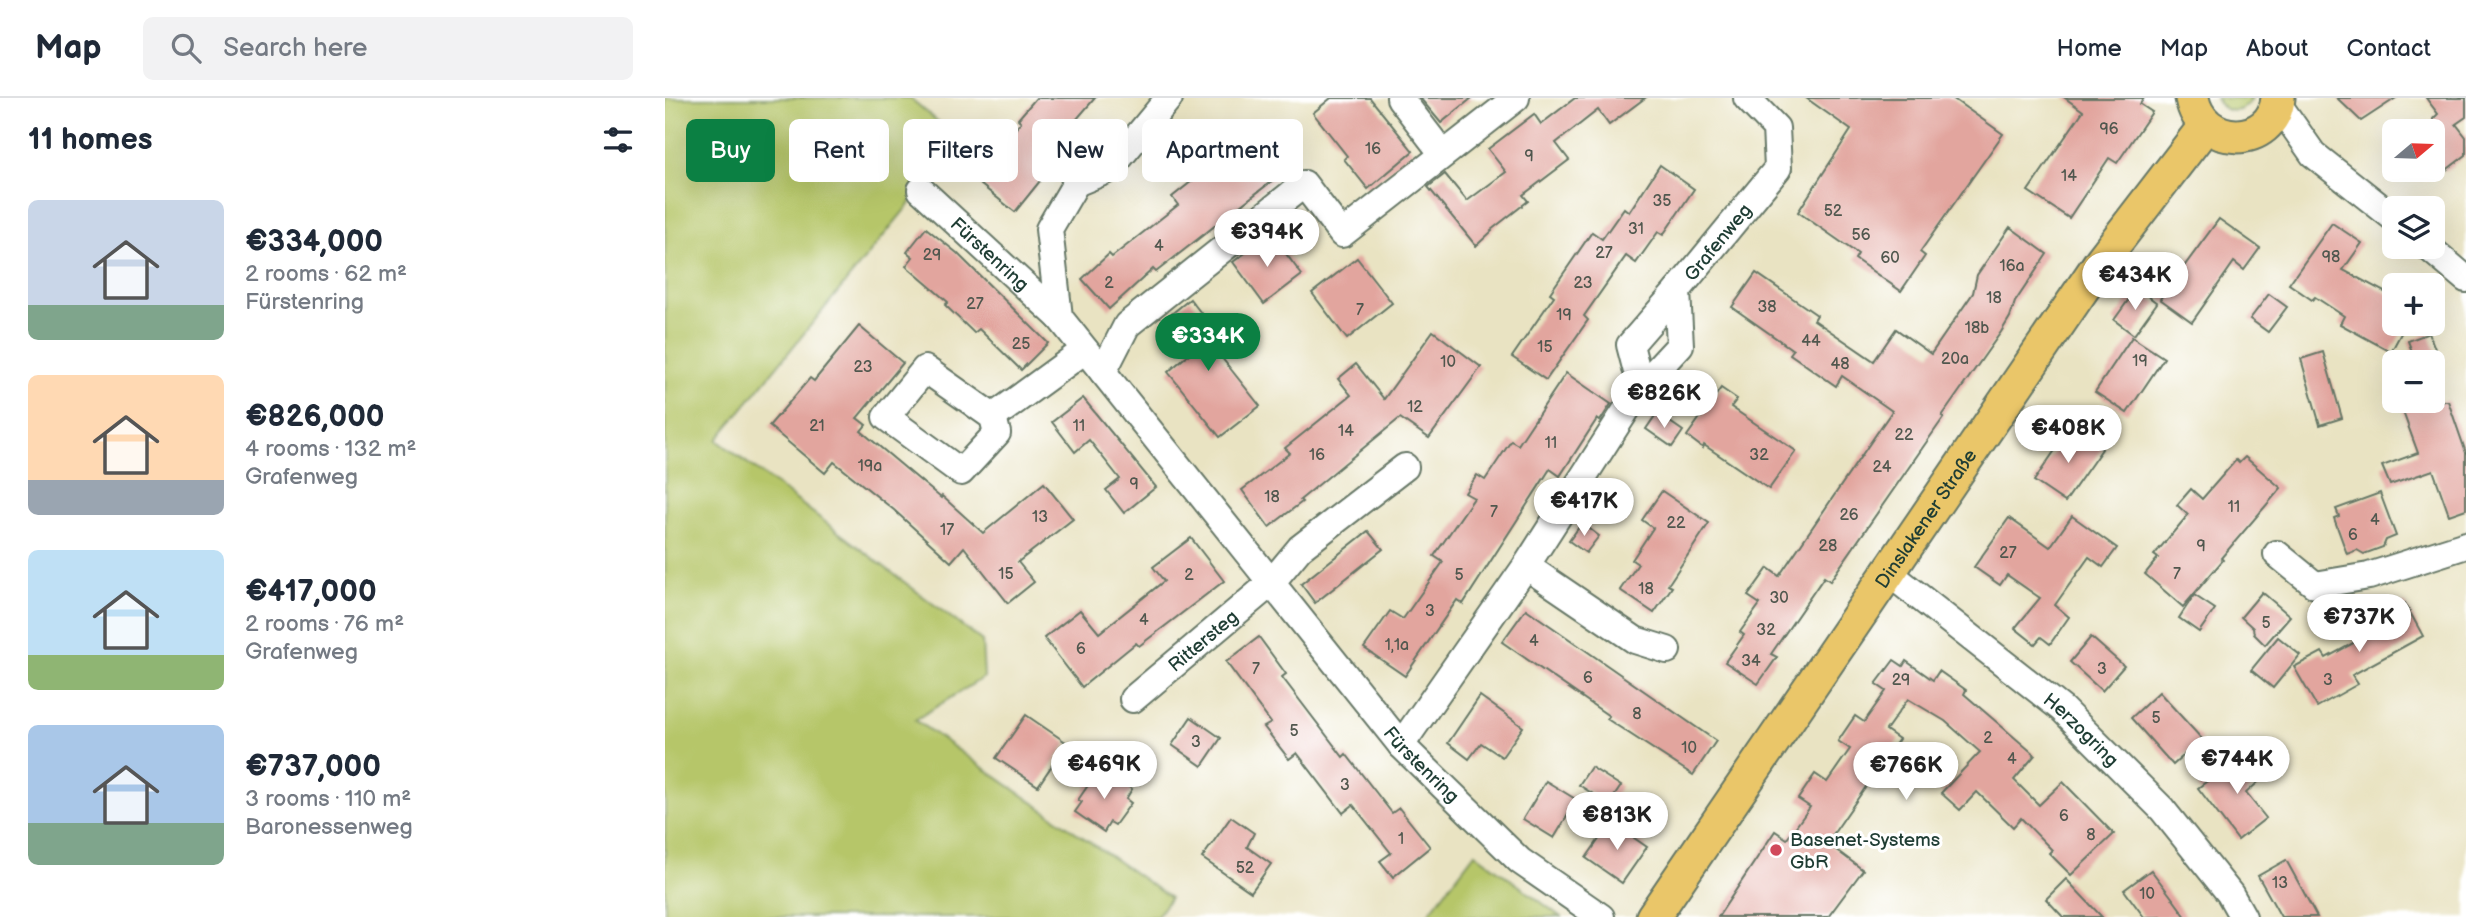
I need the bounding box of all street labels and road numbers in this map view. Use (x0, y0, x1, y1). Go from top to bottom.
street label: Grafenweg (1680, 199, 1757, 286)
street label: Fürstenring (945, 213, 1033, 297)
street label: Dinslakener Straße (1871, 445, 1982, 593)
street label: Rittersteg (1164, 606, 1243, 677)
street label: Herzogring (2038, 689, 2123, 772)
street label: Fürstenring (1378, 722, 1463, 808)

